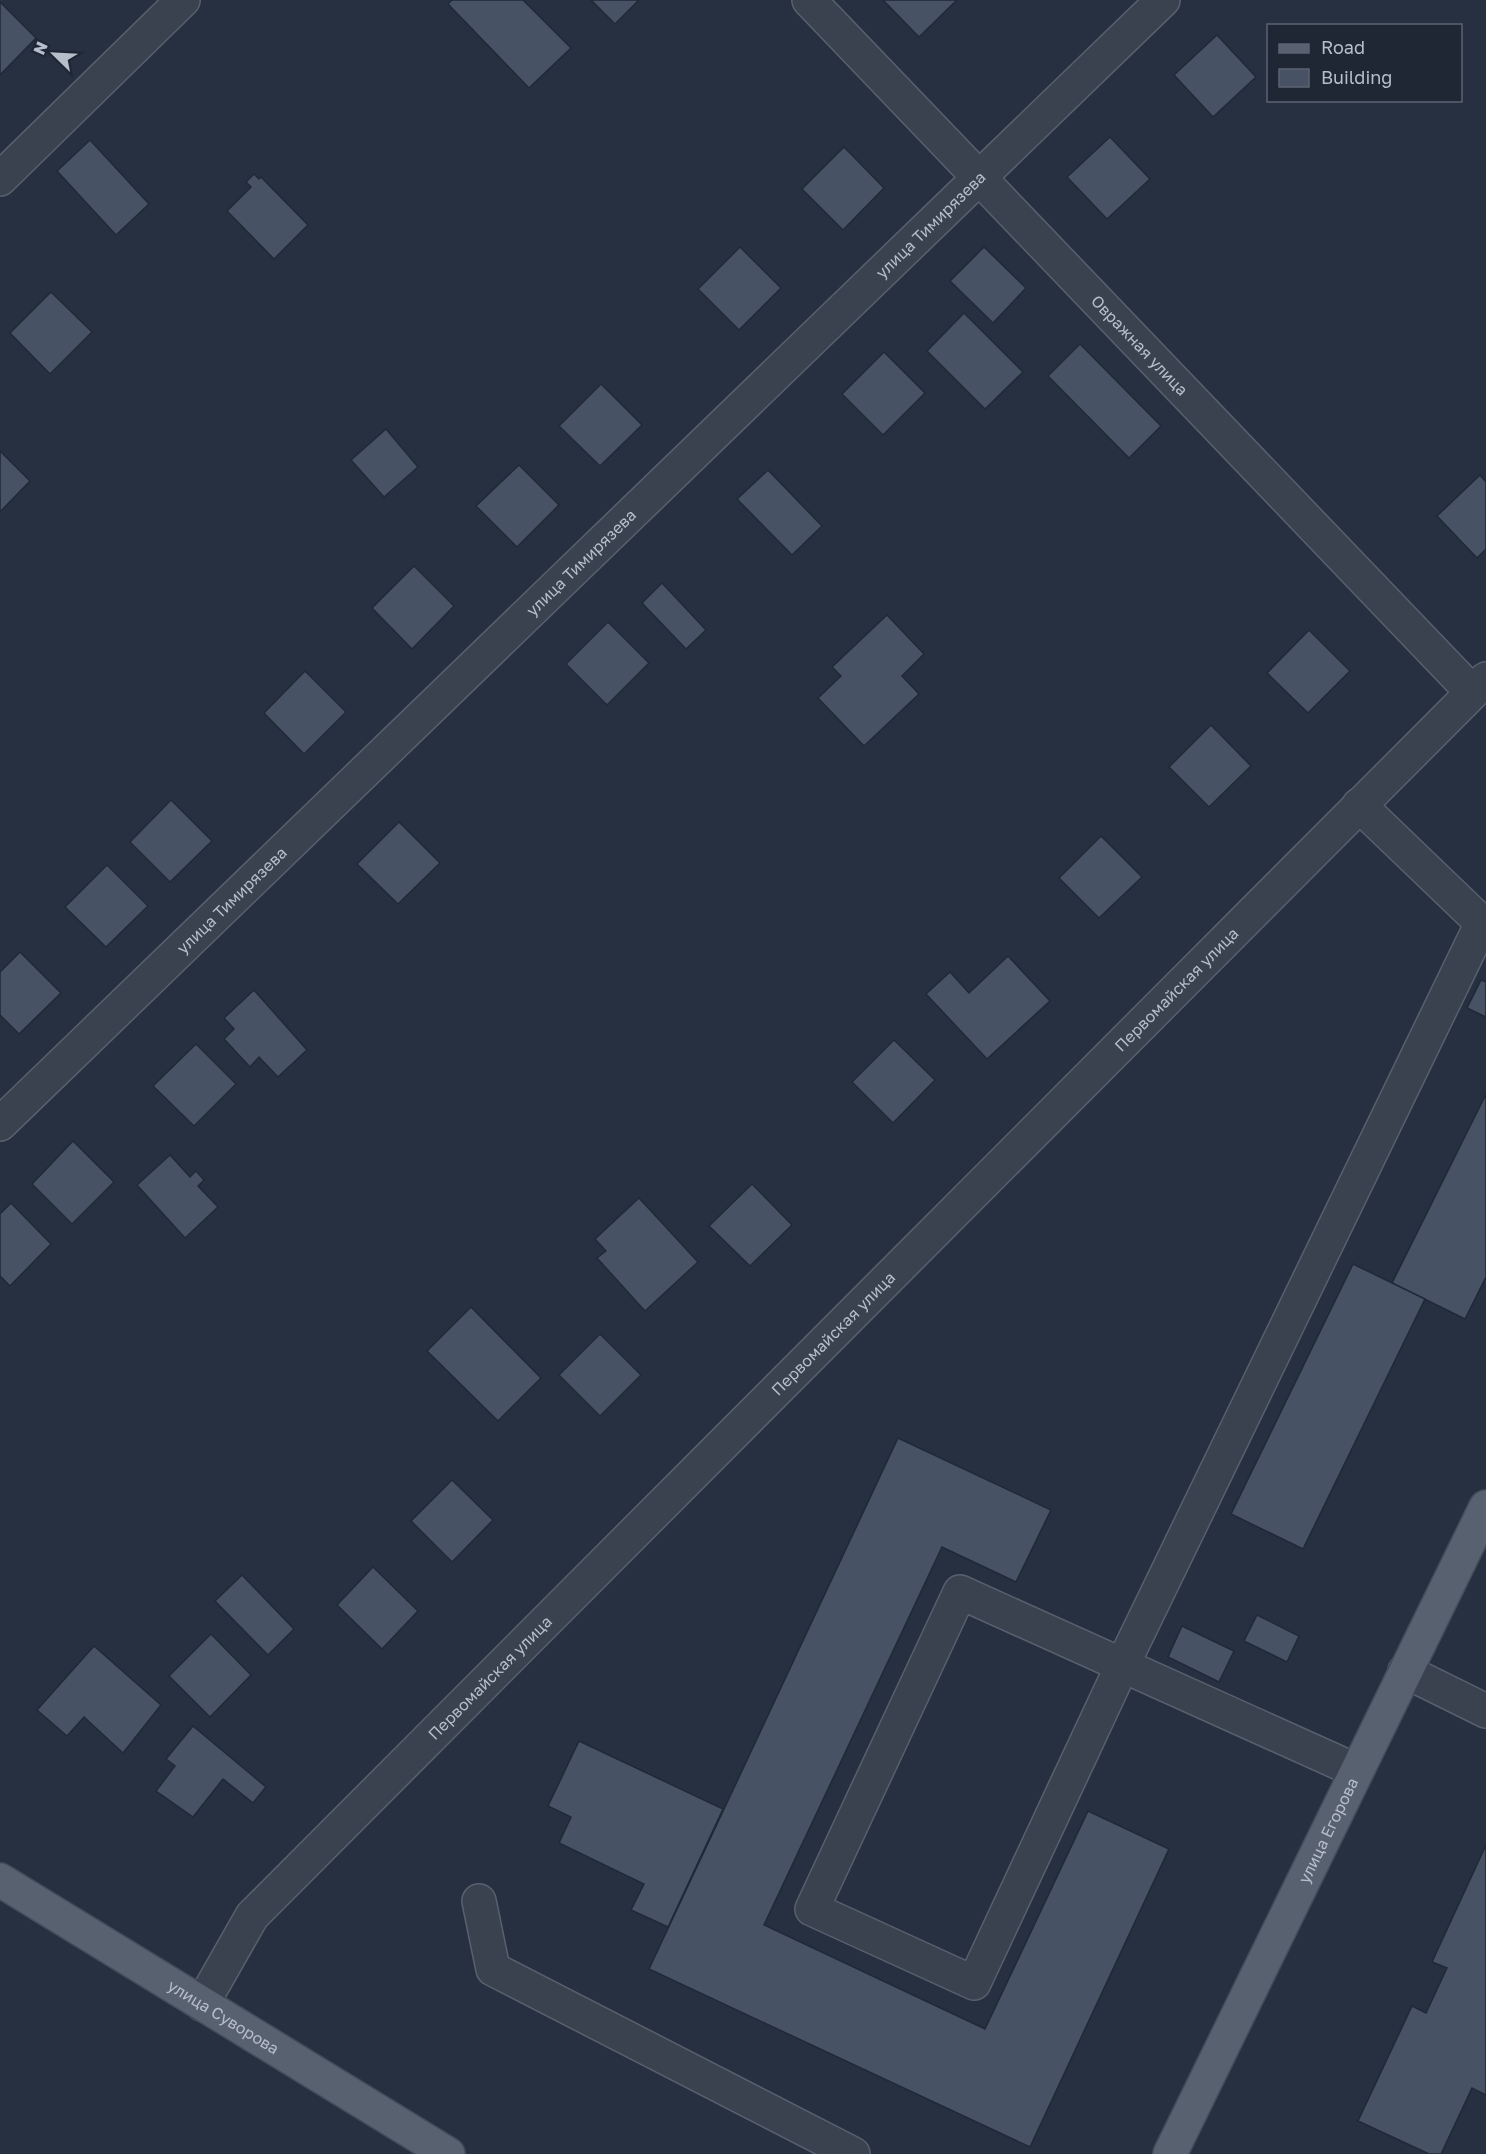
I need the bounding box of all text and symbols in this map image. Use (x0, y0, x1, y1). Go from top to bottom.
north arrow (24, 24, 84, 84)
legend (1267, 24, 1462, 102)
text: Road (1321, 36, 1365, 58)
text: N (29, 38, 52, 58)
text: Building (1321, 66, 1392, 88)
street label: улица Тимирязева (871, 167, 990, 282)
street label: Овражная улица (1087, 291, 1192, 400)
street label: улица Тимирязева (522, 505, 640, 620)
street label: улица Тимирязева (172, 843, 291, 958)
street label: Первомайская улица (1110, 923, 1242, 1056)
street label: Первомайская улица (767, 1267, 899, 1400)
street label: Первомайская улица (424, 1611, 556, 1744)
street label: улица Егорова (1294, 1774, 1362, 1887)
street label: улица Суворова (164, 1975, 283, 2058)

